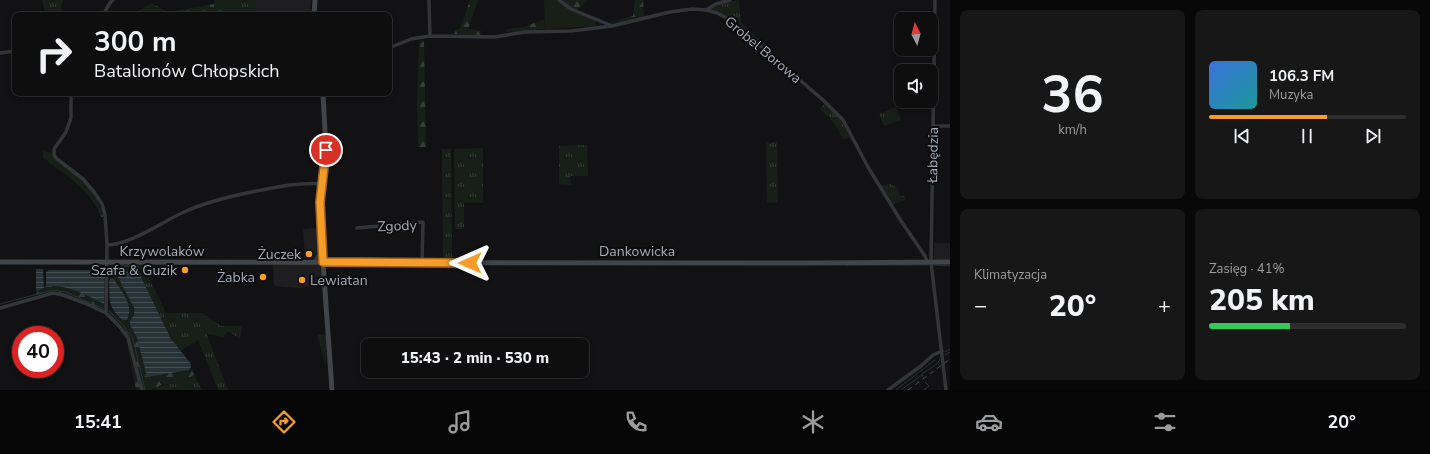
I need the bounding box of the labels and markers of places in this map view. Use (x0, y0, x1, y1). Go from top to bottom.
pin (309, 133, 343, 167)
place label: Żuczek (258, 245, 302, 264)
marker: Żuczek (304, 249, 314, 259)
place label: Szafa & Guzik (91, 261, 178, 280)
marker: Szafa & Guzik (180, 265, 190, 275)
place label: Żabka (217, 268, 255, 287)
place label: Lewiatan (310, 271, 368, 290)
marker: Żabka (258, 272, 268, 282)
marker: Lewiatan (297, 275, 307, 285)

